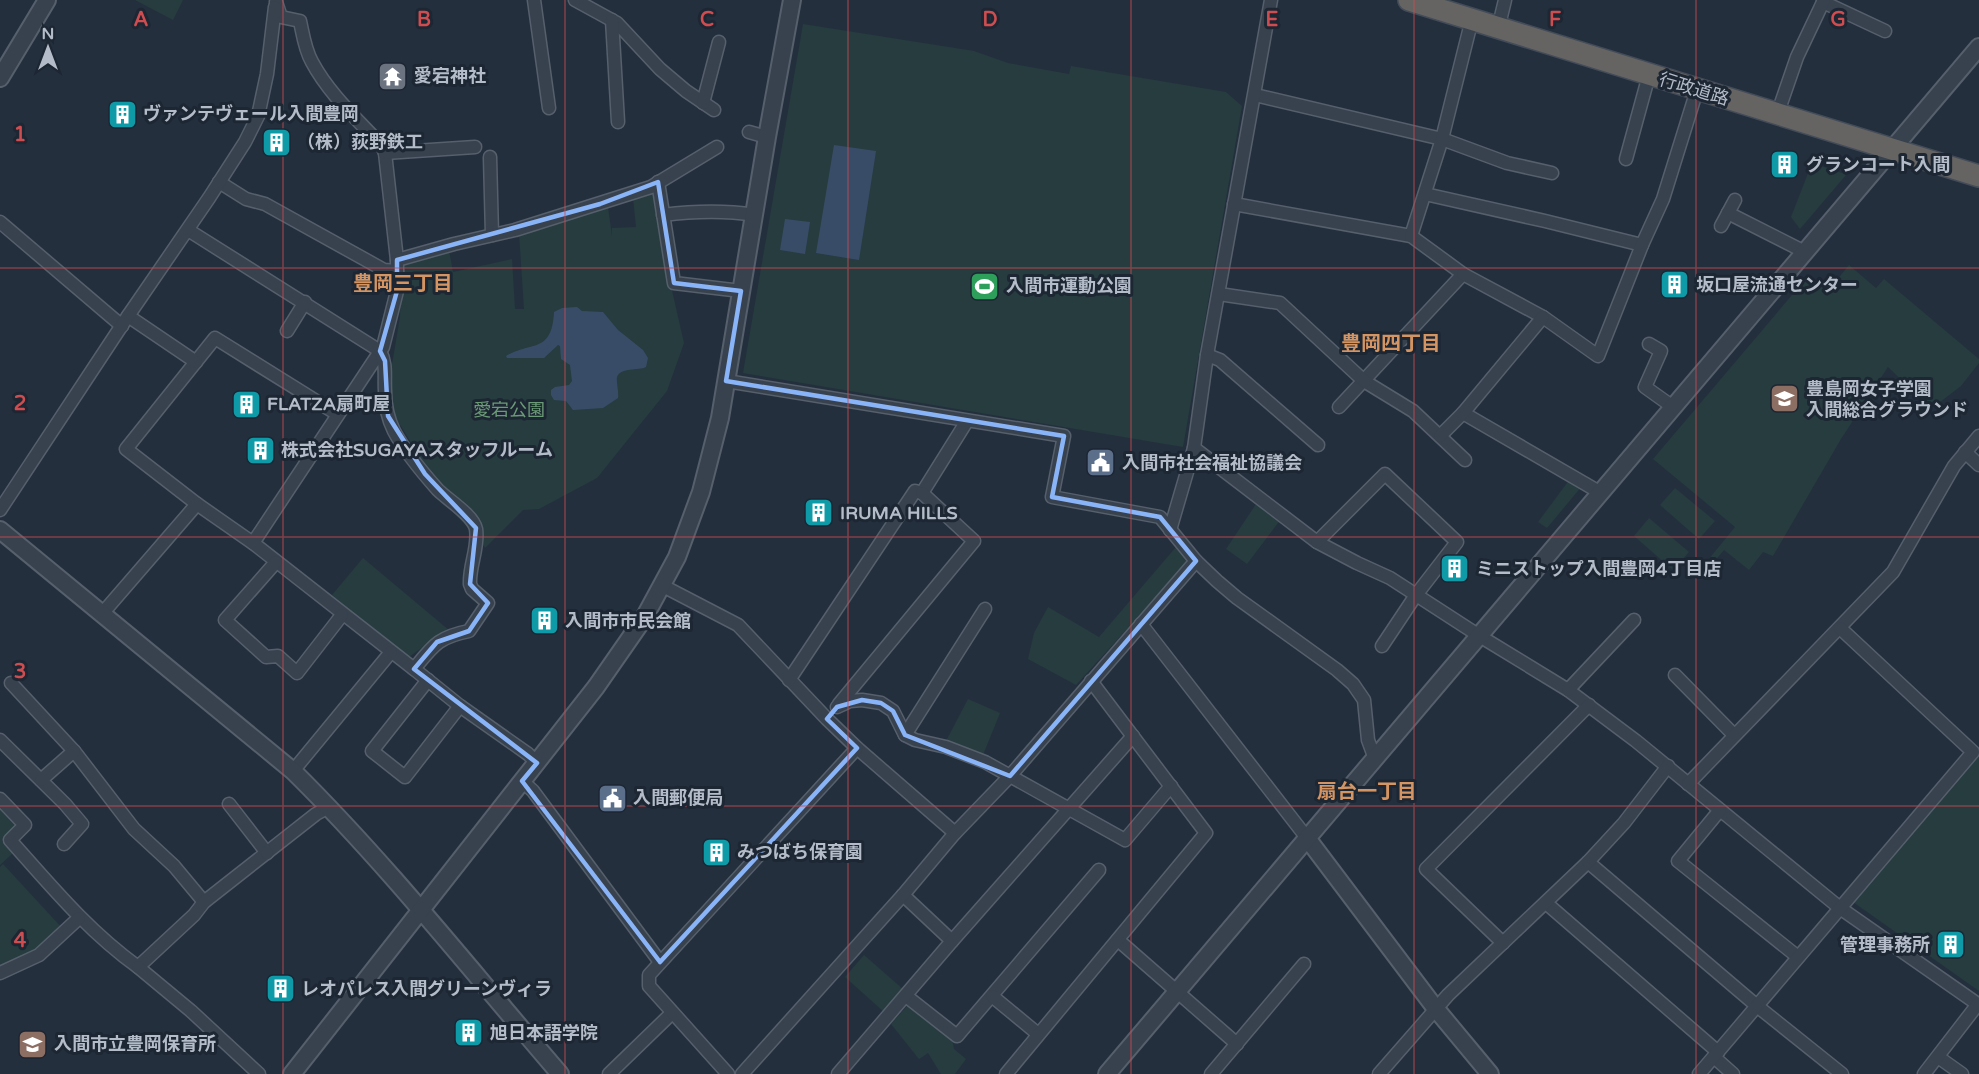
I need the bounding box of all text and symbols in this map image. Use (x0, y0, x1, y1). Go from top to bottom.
text: A (134, 8, 149, 32)
text: B (417, 8, 431, 32)
text: C (700, 8, 714, 32)
text: D (982, 8, 998, 32)
text: E (1266, 8, 1279, 32)
text: F (1549, 8, 1561, 32)
text: G (1830, 8, 1846, 32)
north arrow (18, 18, 78, 78)
text: N (42, 24, 54, 44)
temple icon: 愛宕神社 (377, 60, 409, 92)
place label: 愛宕神社 (414, 65, 486, 87)
street label: 行政道路 (1656, 68, 1732, 110)
building icon: ヴァンテヴェール入間豊岡 (106, 98, 138, 130)
place label: ヴァンテヴェール入間豊岡 (143, 103, 359, 125)
text: 1 (14, 123, 26, 147)
building icon: （株）荻野鉄工 (260, 126, 292, 158)
place label: （株）荻野鉄工 (297, 131, 423, 153)
building icon: グランコート入間 (1769, 149, 1801, 181)
place label: グランコート入間 (1806, 154, 1950, 176)
building icon: 坂口屋流通センター (1659, 269, 1691, 301)
sports icon: 入間市運動公園 (969, 270, 1001, 302)
district label: 豊岡三丁目 (353, 272, 453, 296)
place label: 坂口屋流通センター (1696, 274, 1858, 296)
place label: 入間市運動公園 (1006, 275, 1132, 297)
district label: 豊岡四丁目 (1341, 332, 1441, 356)
place label: 豊島岡女子学園 入間総合グラウンド (1806, 378, 1968, 421)
school or university icon: 豊島岡女子学園 入間総合グラウンド (1769, 383, 1801, 415)
building icon: FLATZA扇町屋 (230, 388, 262, 420)
text: 2 (14, 392, 26, 416)
place label: FLATZA扇町屋 (267, 393, 390, 415)
park label: 愛宕公園 (473, 399, 545, 421)
building icon: 株式会社SUGAYAスタッフルーム (244, 434, 276, 466)
place label: 株式会社SUGAYAスタッフルーム (281, 439, 553, 461)
public building icon: 入間市社会福祉協議会 (1085, 447, 1117, 479)
place label: 入間市社会福祉協議会 (1122, 452, 1302, 474)
building icon: IRUMA HILLS (803, 497, 835, 529)
place label: IRUMA HILLS (840, 502, 958, 524)
building icon: ミニストップ入間豊岡4丁目店 (1439, 553, 1471, 585)
place label: ミニストップ入間豊岡4丁目店 (1476, 558, 1721, 580)
building icon: 入間市市民会館 (528, 605, 560, 637)
place label: 入間市市民会館 (565, 610, 691, 632)
text: 3 (14, 660, 26, 684)
district label: 扇台一丁目 (1317, 780, 1417, 804)
public building icon: 入間郵便局 (596, 782, 628, 814)
place label: 入間郵便局 (633, 787, 723, 809)
building icon: みつばち保育園 (700, 836, 732, 868)
place label: みつばち保育園 (737, 841, 863, 863)
text: 4 (14, 929, 27, 953)
building icon: 管理事務所 (1935, 929, 1967, 961)
place label: 管理事務所 (1840, 934, 1930, 956)
building icon: レオパレス入間グリーンヴィラ (264, 973, 296, 1005)
place label: レオパレス入間グリーンヴィラ (301, 978, 552, 1000)
building icon: 旭日本語学院 (453, 1017, 485, 1049)
place label: 旭日本語学院 (490, 1022, 598, 1044)
school or university icon: 入間市立豊岡保育所 (17, 1028, 49, 1060)
place label: 入間市立豊岡保育所 (54, 1033, 216, 1055)

